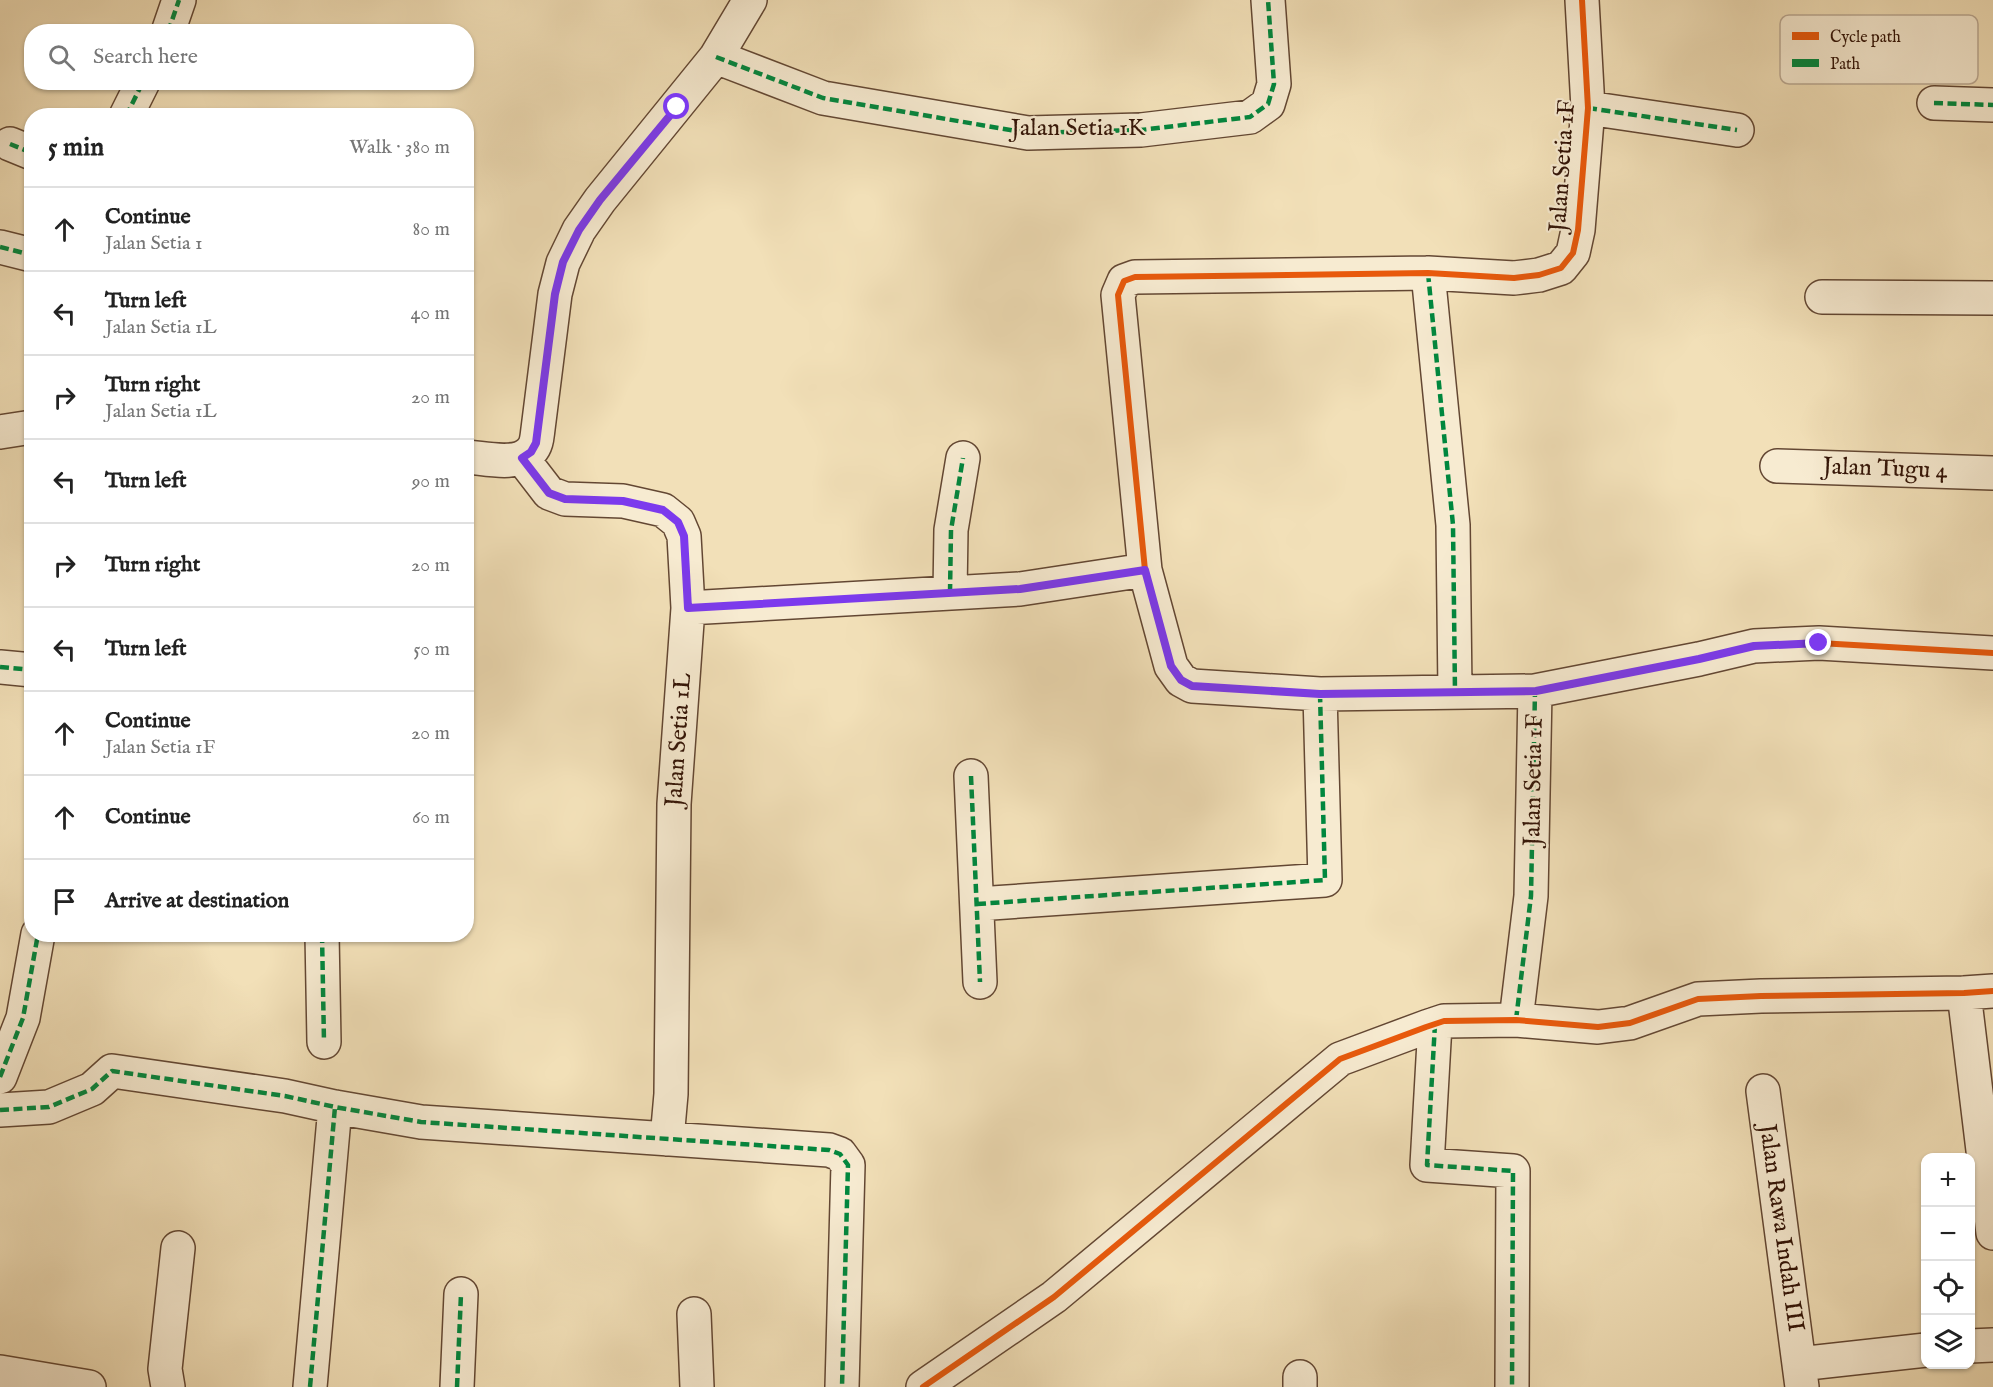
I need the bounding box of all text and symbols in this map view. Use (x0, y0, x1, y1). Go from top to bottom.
legend (1780, 15, 1978, 84)
search box (24, 24, 474, 90)
text: Cycle path (1830, 28, 1901, 48)
icon: search (45, 41, 78, 74)
text: Search here (93, 43, 198, 71)
text: Path (1830, 55, 1861, 75)
route start (663, 93, 689, 119)
street label: Jalan Setia 1F (1543, 99, 1583, 236)
street label: Jalan Setia 1K (1008, 113, 1146, 144)
text: 5 min (48, 131, 104, 164)
text: Walk · 380 m (349, 135, 450, 160)
text: Continue (105, 203, 191, 231)
icon: ahead (48, 213, 81, 246)
text: 80 m (413, 217, 450, 242)
text: Jalan Setia 1 (105, 231, 203, 256)
text: Turn left (105, 287, 187, 315)
icon: left (48, 297, 81, 330)
text: 40 m (411, 301, 450, 326)
text: Jalan Setia 1L (105, 315, 217, 340)
text: Turn right (105, 371, 200, 399)
icon: right (48, 381, 81, 414)
text: 20 m (411, 385, 450, 410)
text: Jalan Setia 1L (105, 399, 217, 424)
street label: Jalan Tugu 4 (1819, 451, 1948, 487)
icon: left (48, 465, 81, 498)
text: Turn left (105, 467, 187, 495)
text: 90 m (412, 469, 450, 494)
icon: right (48, 549, 81, 582)
text: Turn right (105, 551, 200, 579)
text: 20 m (411, 553, 450, 578)
route end (1805, 629, 1831, 655)
icon: left (48, 633, 81, 666)
text: Turn left (105, 635, 187, 663)
text: 50 m (413, 637, 450, 662)
street label: Jalan Setia 1L (659, 671, 699, 811)
text: Continue (105, 707, 191, 735)
street label: Jalan Setia 1F (1517, 714, 1551, 849)
icon: ahead (48, 717, 81, 750)
text: 20 m (411, 721, 450, 746)
text: Jalan Setia 1F (105, 735, 215, 760)
icon: ahead (48, 801, 81, 834)
text: Continue (105, 803, 191, 831)
text: 60 m (412, 805, 450, 830)
icon: arrive (48, 885, 81, 918)
text: Arrive at destination (105, 887, 289, 915)
street label: Jalan Rawa Indah III (1751, 1119, 1811, 1334)
map controls (1921, 1153, 1975, 1369)
button: + (1921, 1153, 1975, 1207)
button: − (1921, 1207, 1975, 1261)
button: locate (1921, 1261, 1975, 1315)
button: layers (1921, 1315, 1975, 1369)

